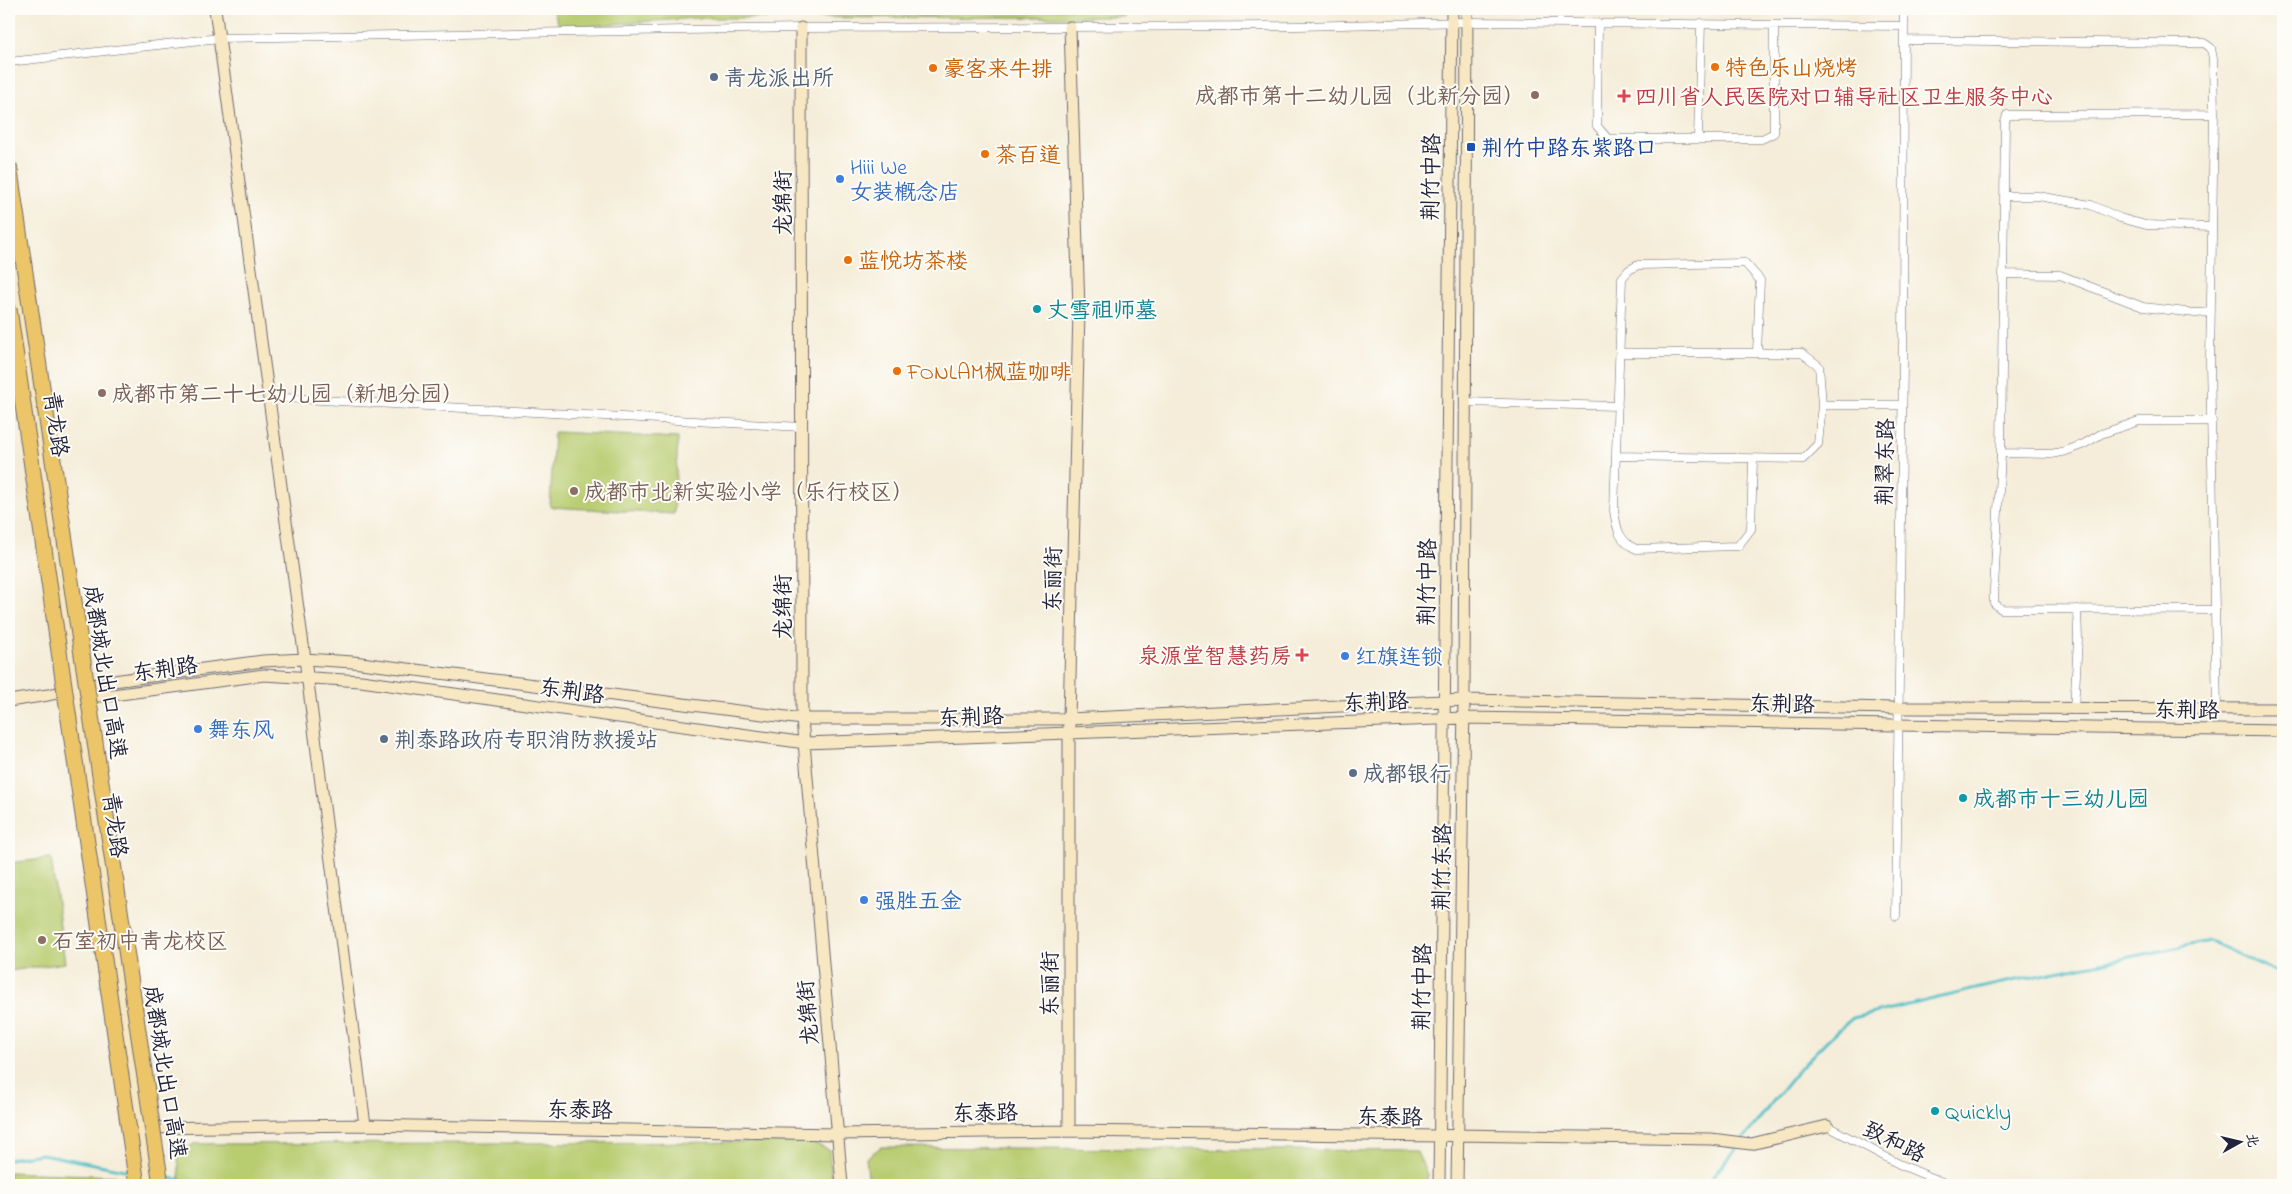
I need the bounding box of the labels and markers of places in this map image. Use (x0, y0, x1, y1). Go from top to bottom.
place label: 特色乐山烧烤 (1725, 54, 1857, 86)
place label: 豪客来牛排 (943, 55, 1053, 87)
marker: 特色乐山烧烤 (1709, 61, 1721, 73)
marker: 豪客来牛排 (927, 62, 939, 74)
place label: 青龙派出所 (724, 64, 834, 96)
marker: 青龙派出所 (708, 71, 720, 83)
place label: 成都市第十二幼儿园（北新分园） (1195, 82, 1525, 114)
place label: 四川省人民医院对口辅导社区卫生服务中心 (1635, 83, 2053, 115)
marker: 成都市第十二幼儿园（北新分园） (1529, 89, 1541, 101)
marker: 四川省人民医院对口辅导社区卫生服务中心 (1617, 89, 1631, 103)
place label: 荆竹中路东紫路口 (1481, 134, 1657, 166)
place label: 茶百道 (995, 141, 1061, 173)
marker: 荆竹中路东紫路口 (1465, 141, 1477, 153)
marker: 茶百道 (979, 148, 991, 160)
place label: Hiii We 女装概念店 (850, 153, 960, 210)
marker: Hiii We 女装概念店 (834, 173, 846, 185)
place label: 蓝悦坊茶楼 (858, 247, 968, 279)
marker: 蓝悦坊茶楼 (842, 254, 854, 266)
place label: 丈雪祖师墓 (1047, 296, 1157, 328)
marker: 丈雪祖师墓 (1031, 303, 1043, 315)
place label: FONLAM枫蓝咖啡 (906, 358, 1072, 390)
marker: FONLAM枫蓝咖啡 (891, 365, 903, 377)
place label: 成都市第二十七幼儿园（新旭分园） (112, 380, 464, 412)
marker: 成都市第二十七幼儿园（新旭分园） (96, 387, 108, 399)
place label: 成都市北新实验小学（乐行校区） (584, 478, 914, 510)
marker: 成都市北新实验小学（乐行校区） (568, 485, 580, 497)
place label: 泉源堂智慧药房 (1138, 642, 1292, 674)
place label: 红旗连锁 (1355, 643, 1443, 675)
marker: 泉源堂智慧药房 (1296, 649, 1308, 661)
marker: 红旗连锁 (1339, 650, 1351, 662)
place label: 舞东风 (208, 716, 274, 748)
marker: 舞东风 (192, 723, 204, 735)
place label: 荆泰路政府专职消防救援站 (394, 726, 658, 758)
marker: 荆泰路政府专职消防救援站 (378, 733, 390, 745)
place label: 成都银行 (1363, 760, 1451, 792)
marker: 成都银行 (1347, 767, 1359, 779)
place label: 成都市十三幼儿园 (1973, 785, 2149, 817)
marker: 成都市十三幼儿园 (1957, 792, 1969, 804)
place label: 强胜五金 (874, 887, 962, 919)
marker: 强胜五金 (858, 894, 870, 906)
place label: 石室初中青龙校区 (52, 927, 228, 959)
marker: 石室初中青龙校区 (36, 934, 48, 946)
place label: Quickly (1945, 1098, 2011, 1131)
marker: Quickly (1929, 1105, 1941, 1117)

